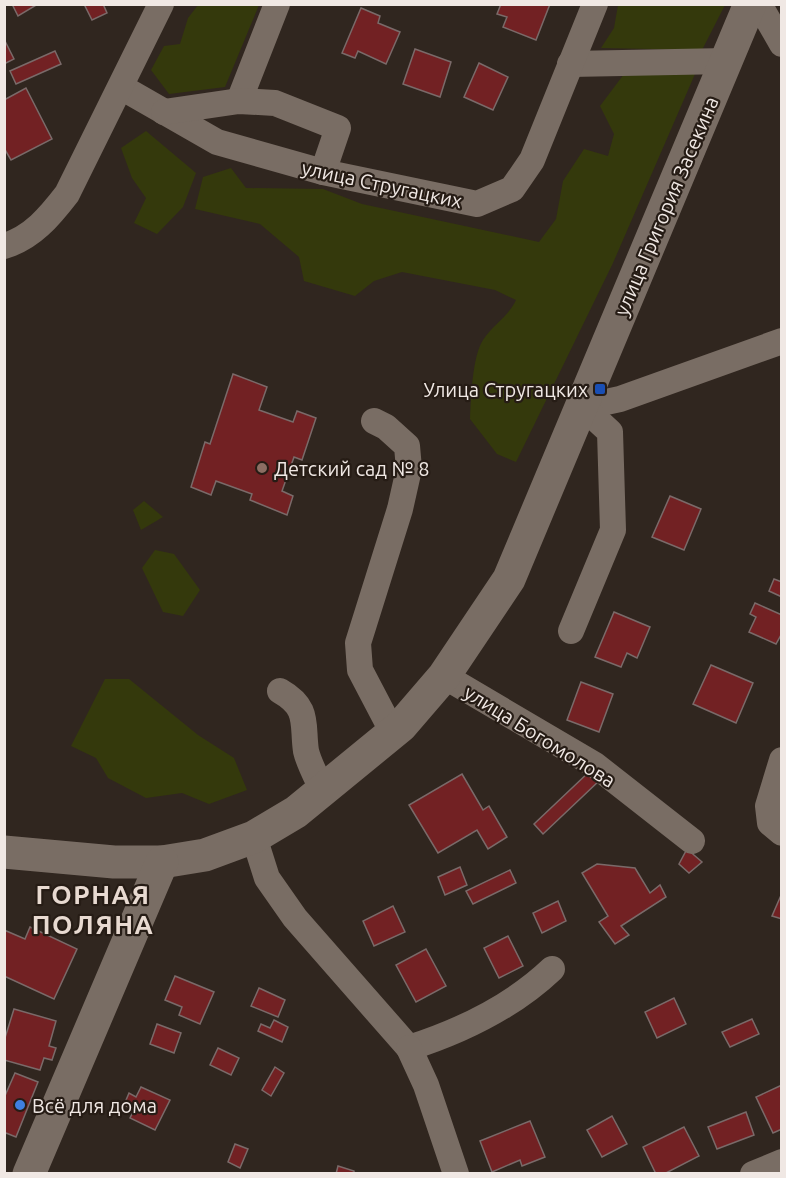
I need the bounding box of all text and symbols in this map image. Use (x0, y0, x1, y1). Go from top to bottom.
street label: улица Григория Засекина (609, 93, 723, 319)
street label: улица Стругацких (300, 156, 464, 212)
place label: Улица Стругацких (423, 378, 588, 401)
marker: Улица Стругацких (593, 382, 607, 396)
place label: Детский сад № 8 (274, 457, 429, 480)
marker: Детский сад № 8 (255, 461, 269, 475)
street label: улица Богомолова (460, 680, 620, 792)
district label: ГОРНАЯ ПОЛЯНА (32, 880, 154, 939)
place label: Всё для дома (32, 1094, 157, 1117)
marker: Всё для дома (13, 1098, 27, 1112)

